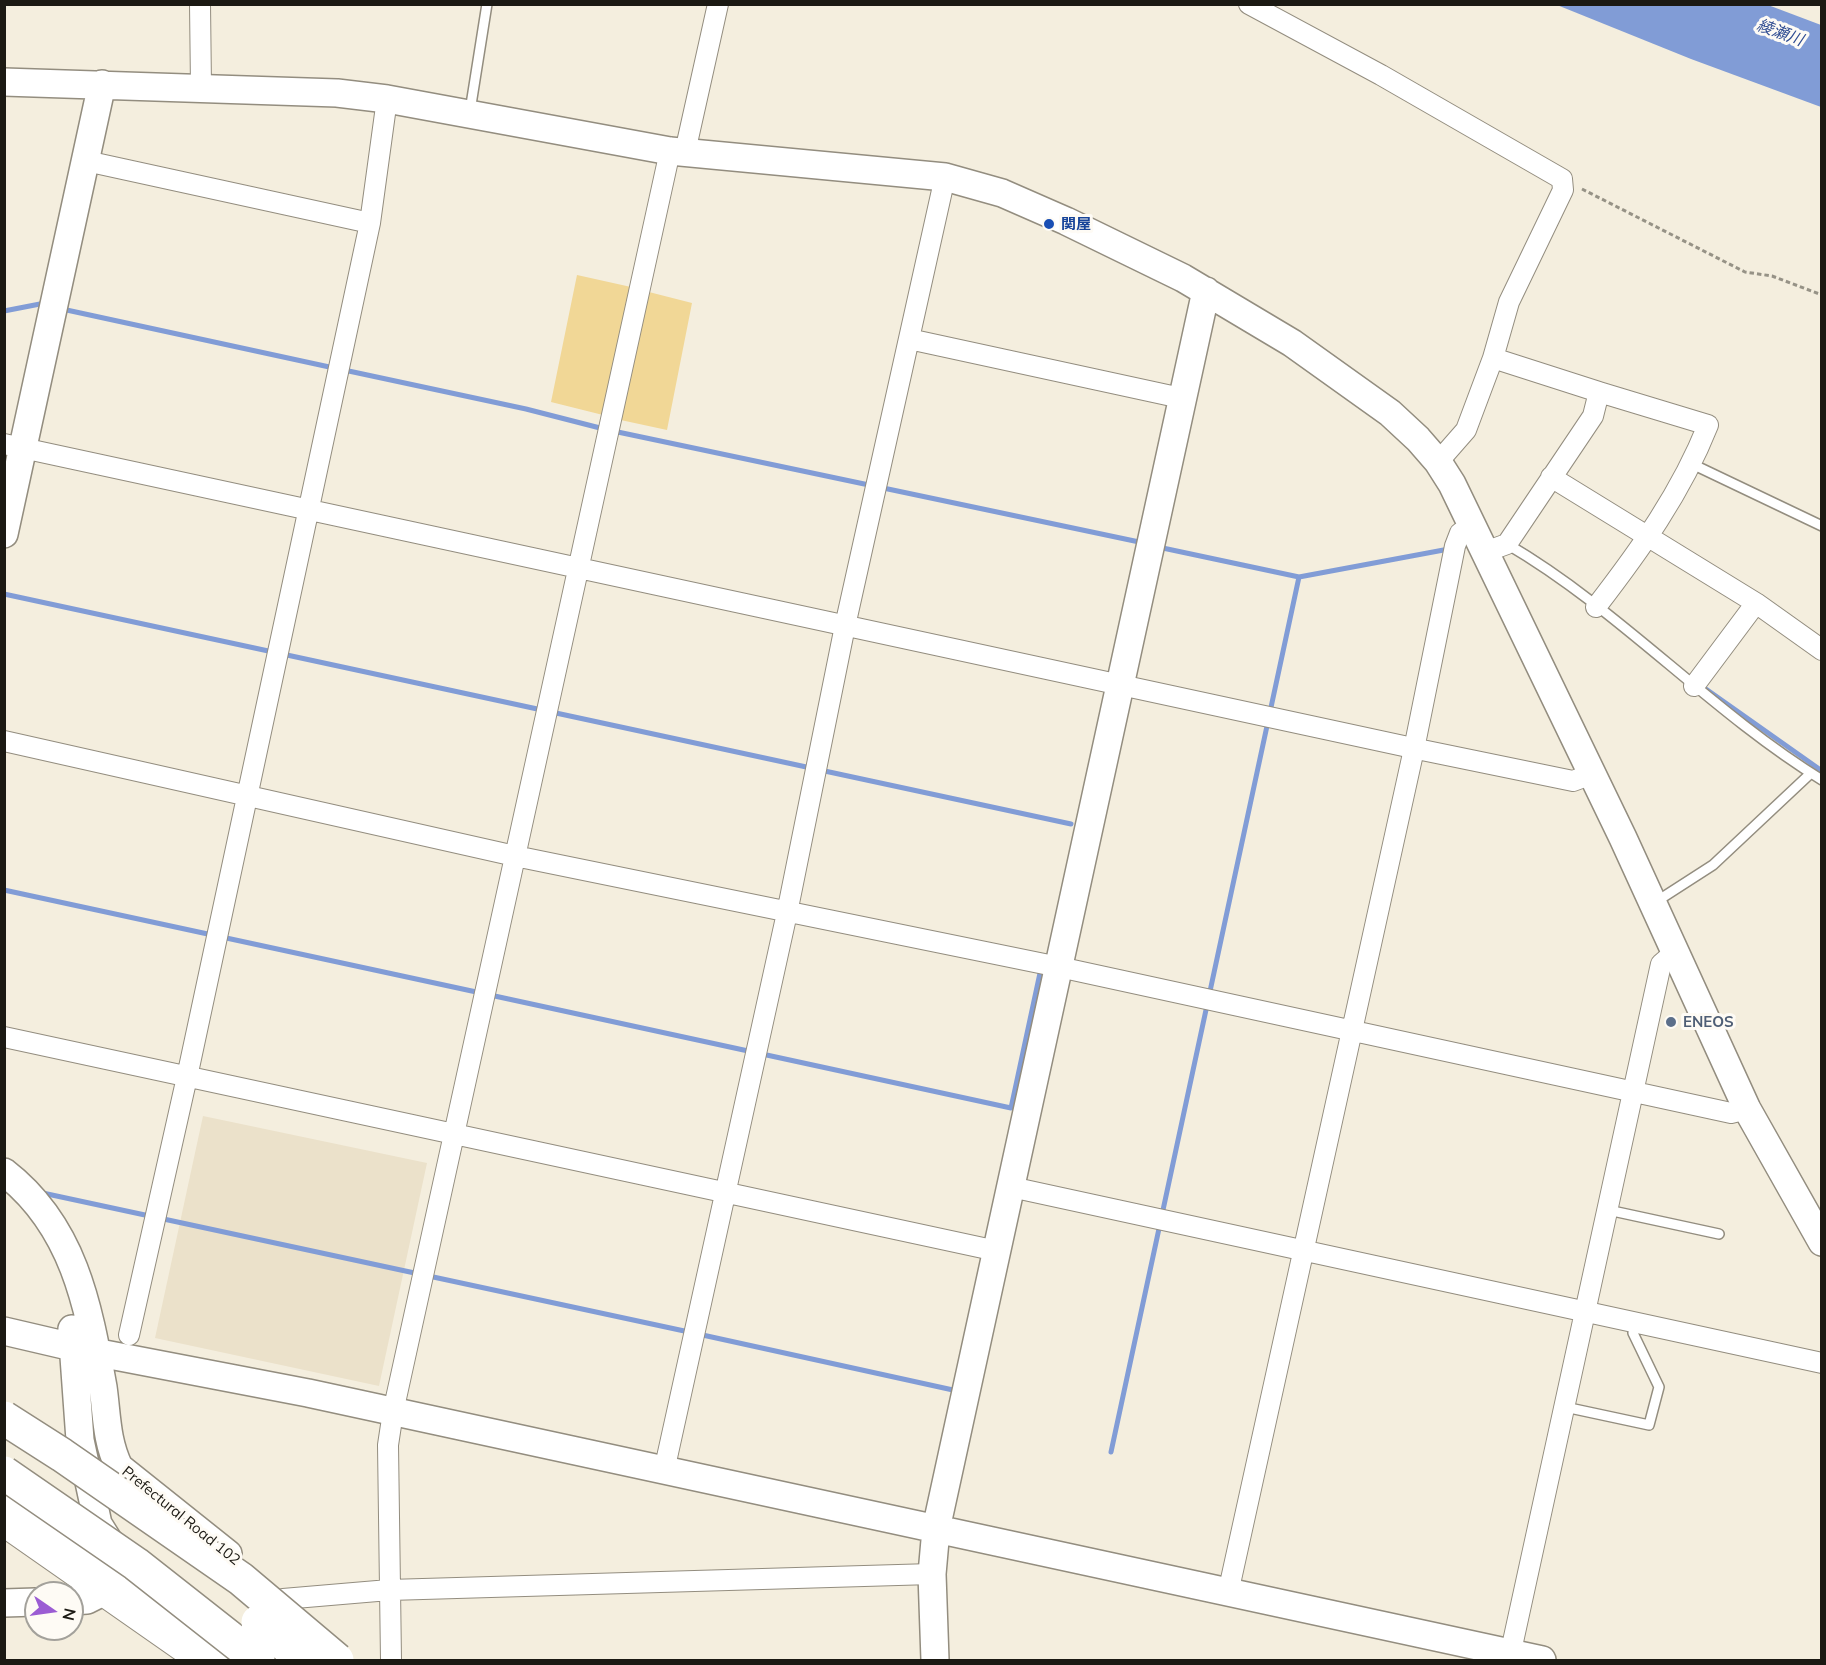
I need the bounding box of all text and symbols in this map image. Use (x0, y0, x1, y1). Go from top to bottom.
water label: 綾瀬川 (1754, 16, 1806, 50)
place label: 関屋 (1061, 215, 1091, 233)
marker: 関屋 (1042, 217, 1056, 231)
place label: ENEOS (1683, 1013, 1734, 1031)
marker: ENEOS (1664, 1015, 1678, 1029)
street label: Prefectural Road 102 (118, 1463, 244, 1569)
north arrow (24, 1581, 84, 1641)
text: N (58, 1606, 81, 1623)

